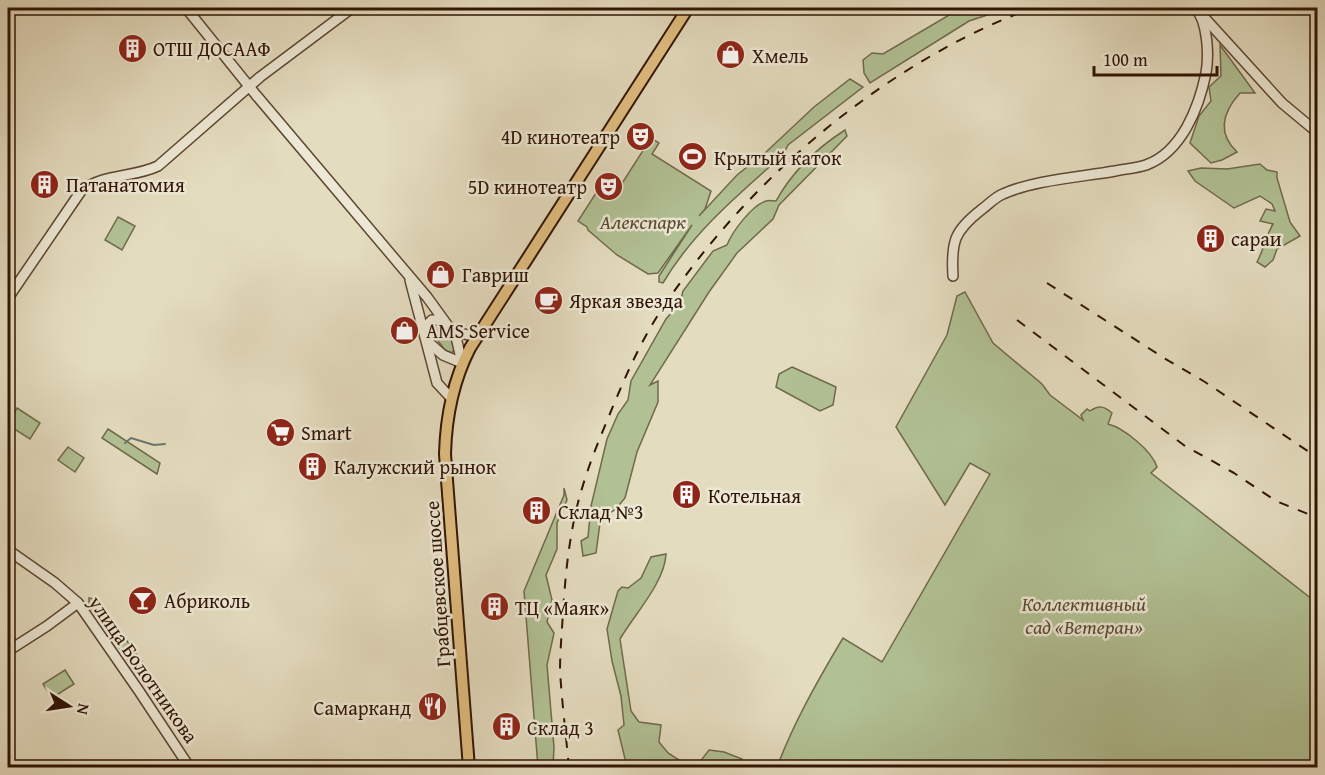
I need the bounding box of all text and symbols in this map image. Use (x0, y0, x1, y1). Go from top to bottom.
building icon: ОТШ ДОСААФ (116, 32, 148, 64)
place label: ОТШ ДОСААФ (153, 34, 271, 63)
shop icon: Хмель (715, 39, 747, 71)
scale bar (1094, 39, 1217, 77)
place label: Хмель (752, 41, 809, 70)
text: 100 m (1103, 46, 1148, 73)
theatre icon: 4D кинотеатр (625, 120, 657, 152)
place label: 4D кинотеатр (501, 122, 620, 151)
sports icon: Крытый каток (677, 141, 709, 173)
place label: Крытый каток (714, 143, 842, 172)
building icon: Патанатомия (29, 168, 61, 200)
place label: Патанатомия (66, 170, 185, 199)
theatre icon: 5D кинотеатр (592, 170, 624, 202)
place label: 5D кинотеатр (468, 172, 587, 201)
park label: Алекспарк (599, 207, 686, 236)
building icon: сараи (1194, 222, 1226, 254)
place label: сараи (1231, 224, 1282, 253)
shop icon: Гавриш (425, 258, 457, 290)
place label: Гавриш (462, 260, 529, 289)
cafe icon: Яркая звезда (532, 284, 564, 316)
place label: Яркая звезда (568, 286, 683, 315)
shop icon: AMS Service (389, 314, 421, 346)
place label: AMS Service (426, 316, 530, 345)
supermarket icon: Smart (264, 416, 296, 448)
place label: Smart (301, 418, 352, 447)
building icon: Калужский рынок (297, 450, 329, 482)
place label: Калужский рынок (334, 452, 497, 481)
building icon: Котельная (671, 479, 703, 511)
place label: Котельная (708, 481, 801, 510)
building icon: Склад №3 (521, 495, 553, 527)
place label: Склад №3 (558, 497, 644, 526)
street label: Грабцевское шоссе (417, 500, 457, 668)
bar icon: Абриколь (127, 584, 159, 616)
place label: Абриколь (164, 586, 250, 615)
street label: улица Болотникова (82, 588, 206, 749)
park label: Коллективный сад «Ветеран» (1022, 589, 1146, 641)
building icon: ТЦ «Маяк» (478, 591, 510, 623)
place label: ТЦ «Маяк» (515, 593, 609, 622)
north arrow (39, 676, 99, 736)
restaurant icon: Самарканд (416, 691, 448, 723)
place label: Самарканд (314, 693, 411, 722)
text: N (71, 701, 97, 717)
building icon: Склад 3 (490, 711, 522, 743)
place label: Склад 3 (527, 713, 594, 742)

